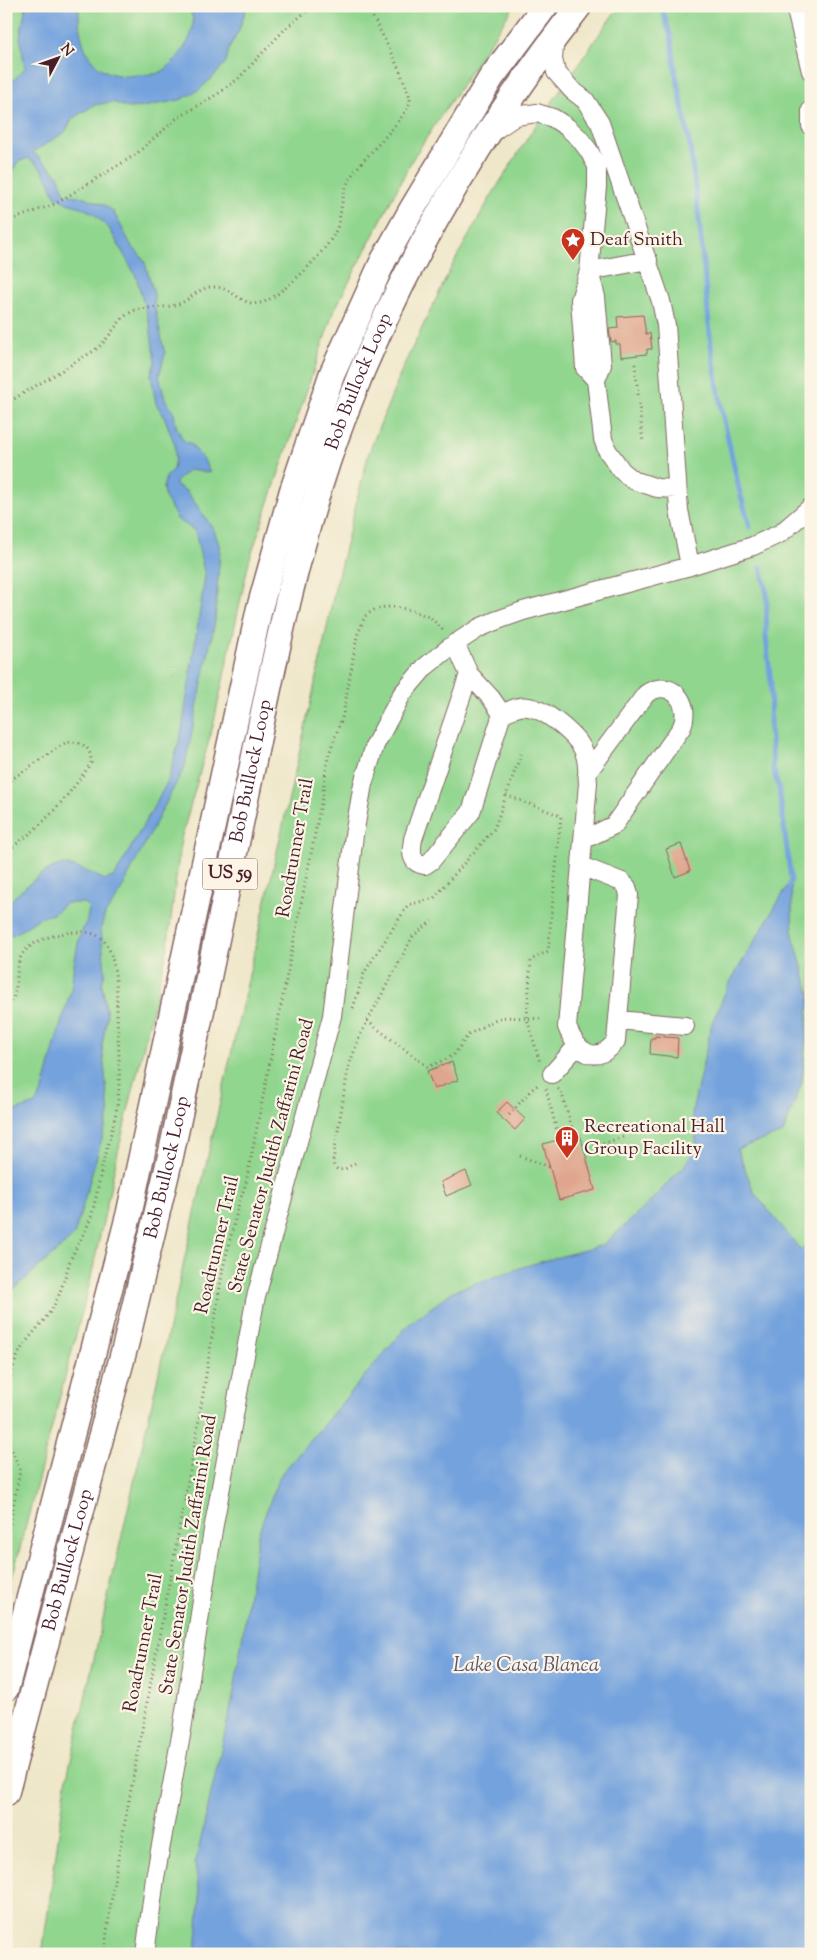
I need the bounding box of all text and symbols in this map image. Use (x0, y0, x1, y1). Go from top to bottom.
north arrow (32, 32, 82, 82)
text: N (55, 40, 78, 62)
place icon: Deaf Smith (560, 227, 586, 261)
place label: Deaf Smith (590, 227, 683, 254)
street label: Bob Bullock Loop (319, 309, 399, 454)
street label: Bob Bullock Loop (223, 697, 279, 845)
street label: Roadrunner Trail (270, 776, 322, 920)
road number: US 59 (202, 859, 258, 890)
street label: State Senator Judith Zaffarini Road (222, 1015, 322, 1296)
street label: Bob Bullock Loop (138, 1094, 197, 1242)
place label: Recreational Hall Group Facility (584, 1114, 725, 1163)
building icon: Recreational Hall Group Facility (554, 1125, 580, 1159)
street label: Roadrunner Trail (189, 1173, 247, 1317)
street label: State Senator Judith Zaffarini Road (153, 1413, 225, 1697)
street label: Bob Bullock Loop (36, 1486, 100, 1634)
street label: Roadrunner Trail (117, 1571, 171, 1715)
water label: Lake Casa Blanca (453, 1652, 599, 1681)

